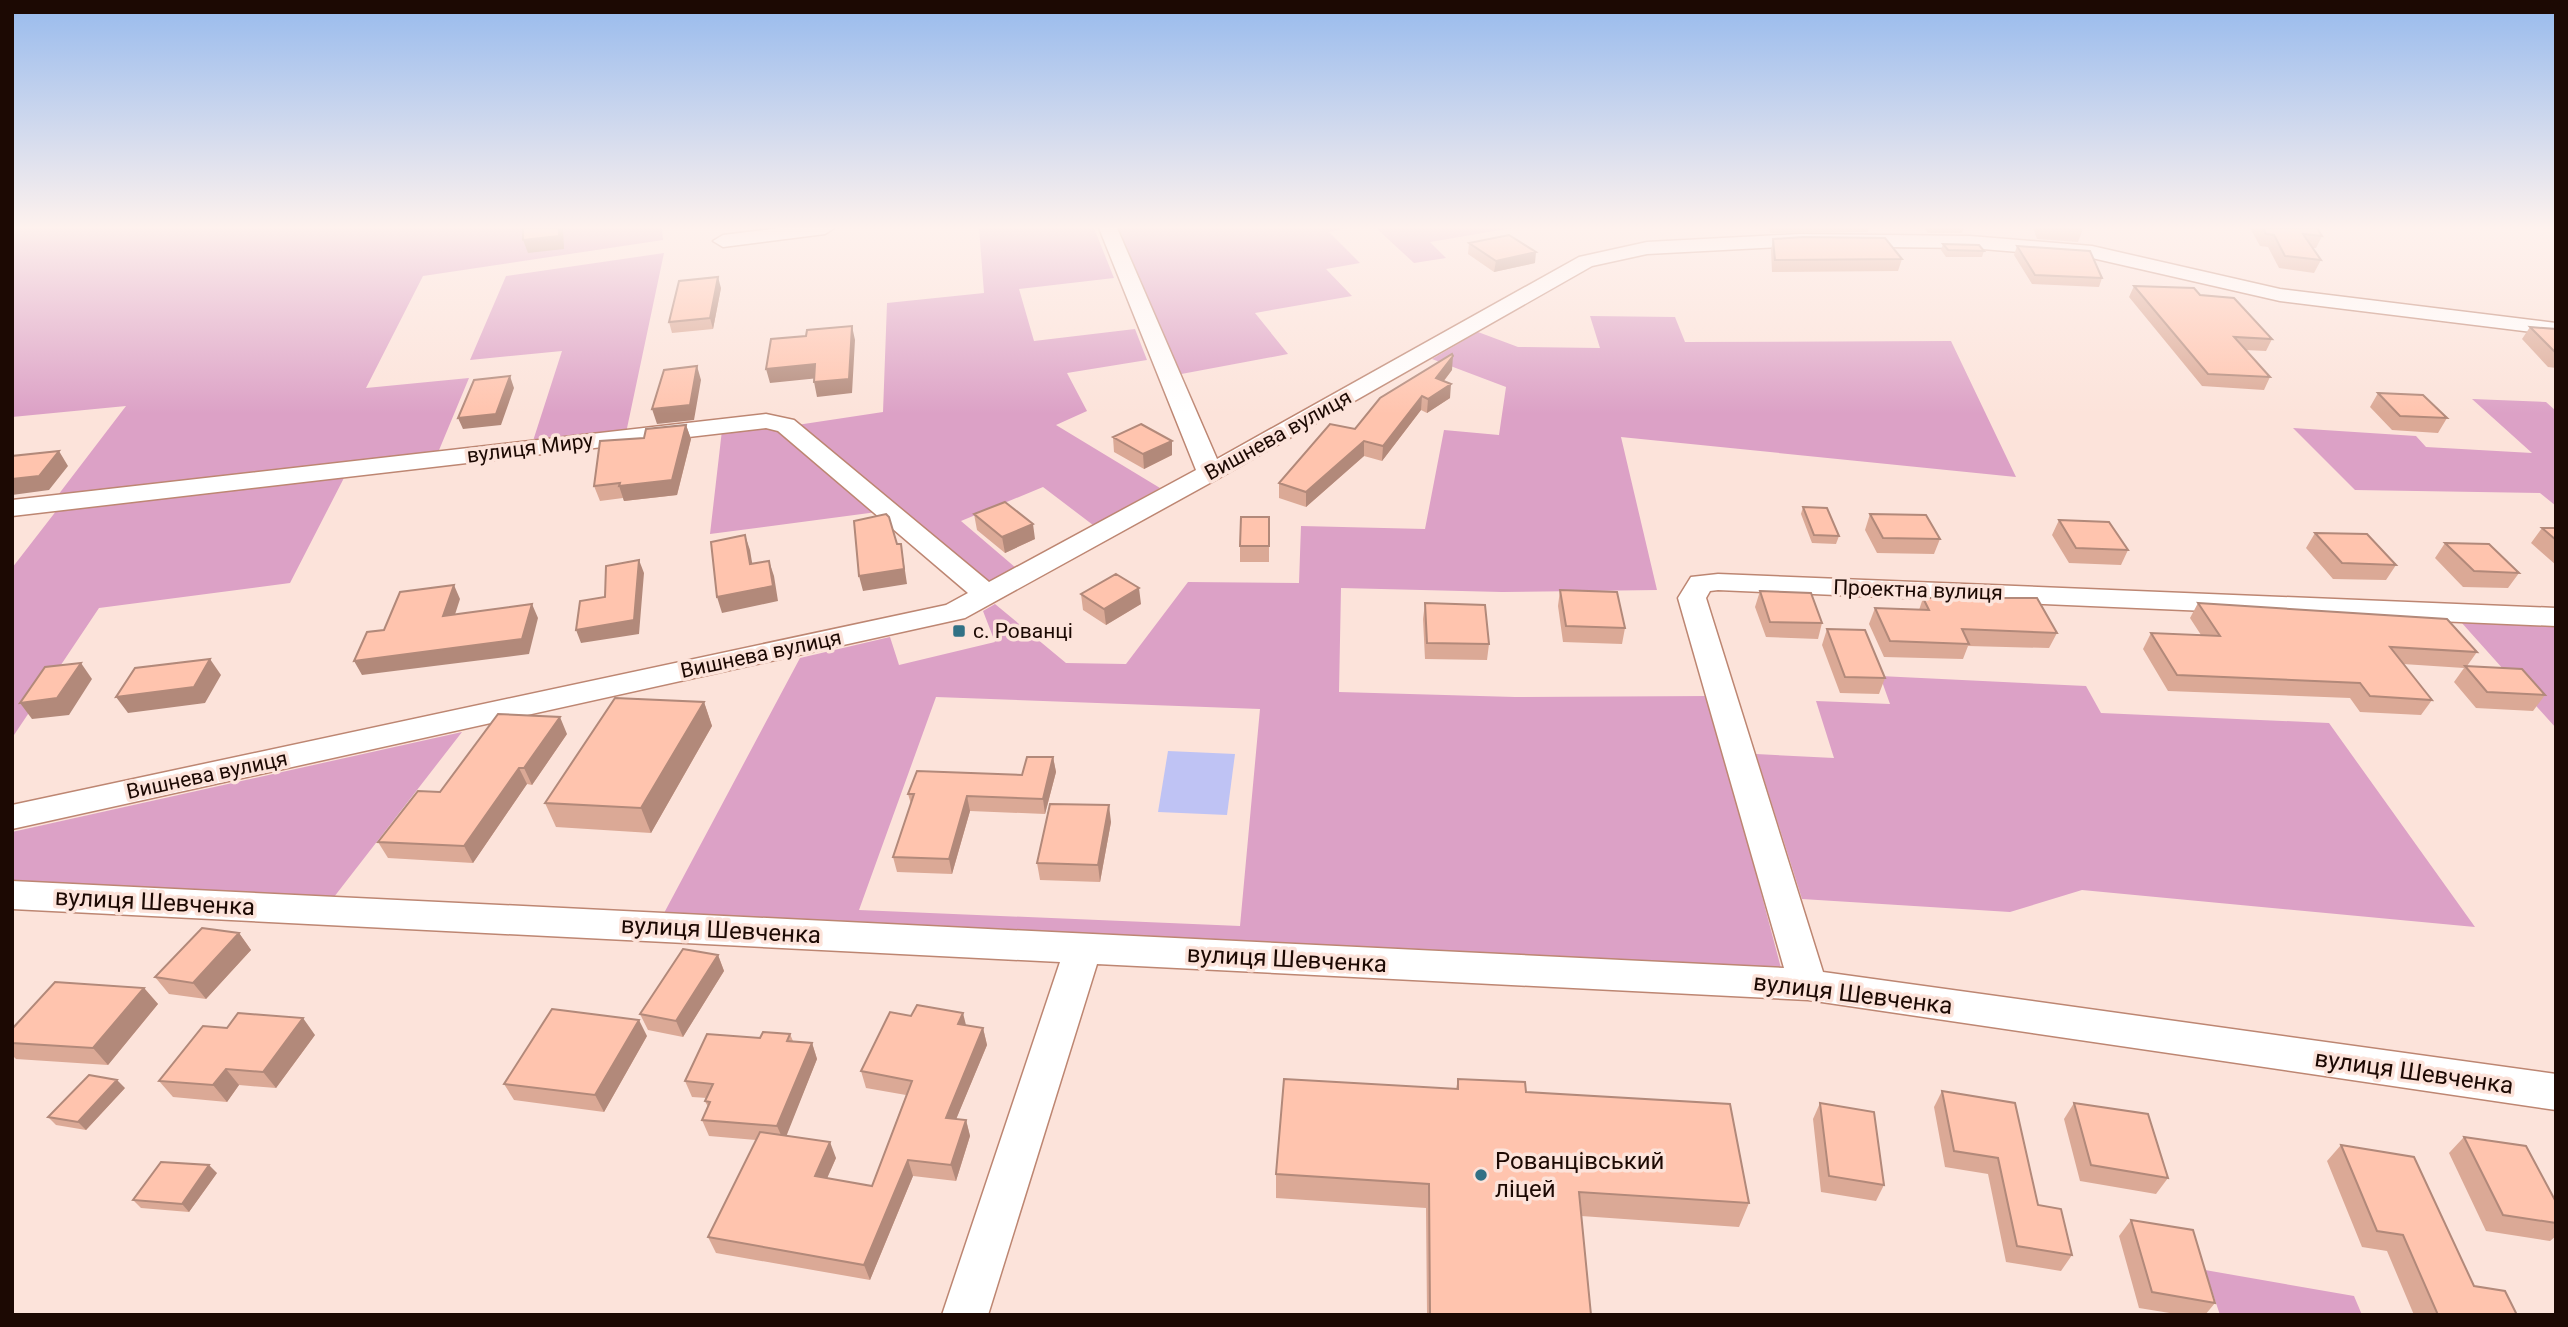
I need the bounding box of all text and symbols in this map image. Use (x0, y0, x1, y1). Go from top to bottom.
street label: Вишнева вулиця (1201, 385, 1355, 485)
street label: вулиця Миру (465, 428, 595, 468)
street label: Проектна вулиця (1833, 575, 2003, 605)
place label: с. Рованці (973, 619, 1073, 643)
marker: с. Рованці (951, 623, 967, 639)
street label: Вишнева вулиця (678, 625, 844, 683)
street label: Вишнева вулиця (124, 746, 290, 804)
street label: вулиця Шевченка (54, 883, 256, 921)
street label: вулиця Шевченка (620, 911, 822, 949)
street label: вулиця Шевченка (1186, 940, 1388, 978)
street label: вулиця Шевченка (1752, 968, 1954, 1020)
street label: вулиця Шевченка (2313, 1044, 2515, 1100)
place label: Рованцівський ліцей (1495, 1147, 1664, 1203)
marker: Рованцівський ліцей (1473, 1167, 1489, 1183)

